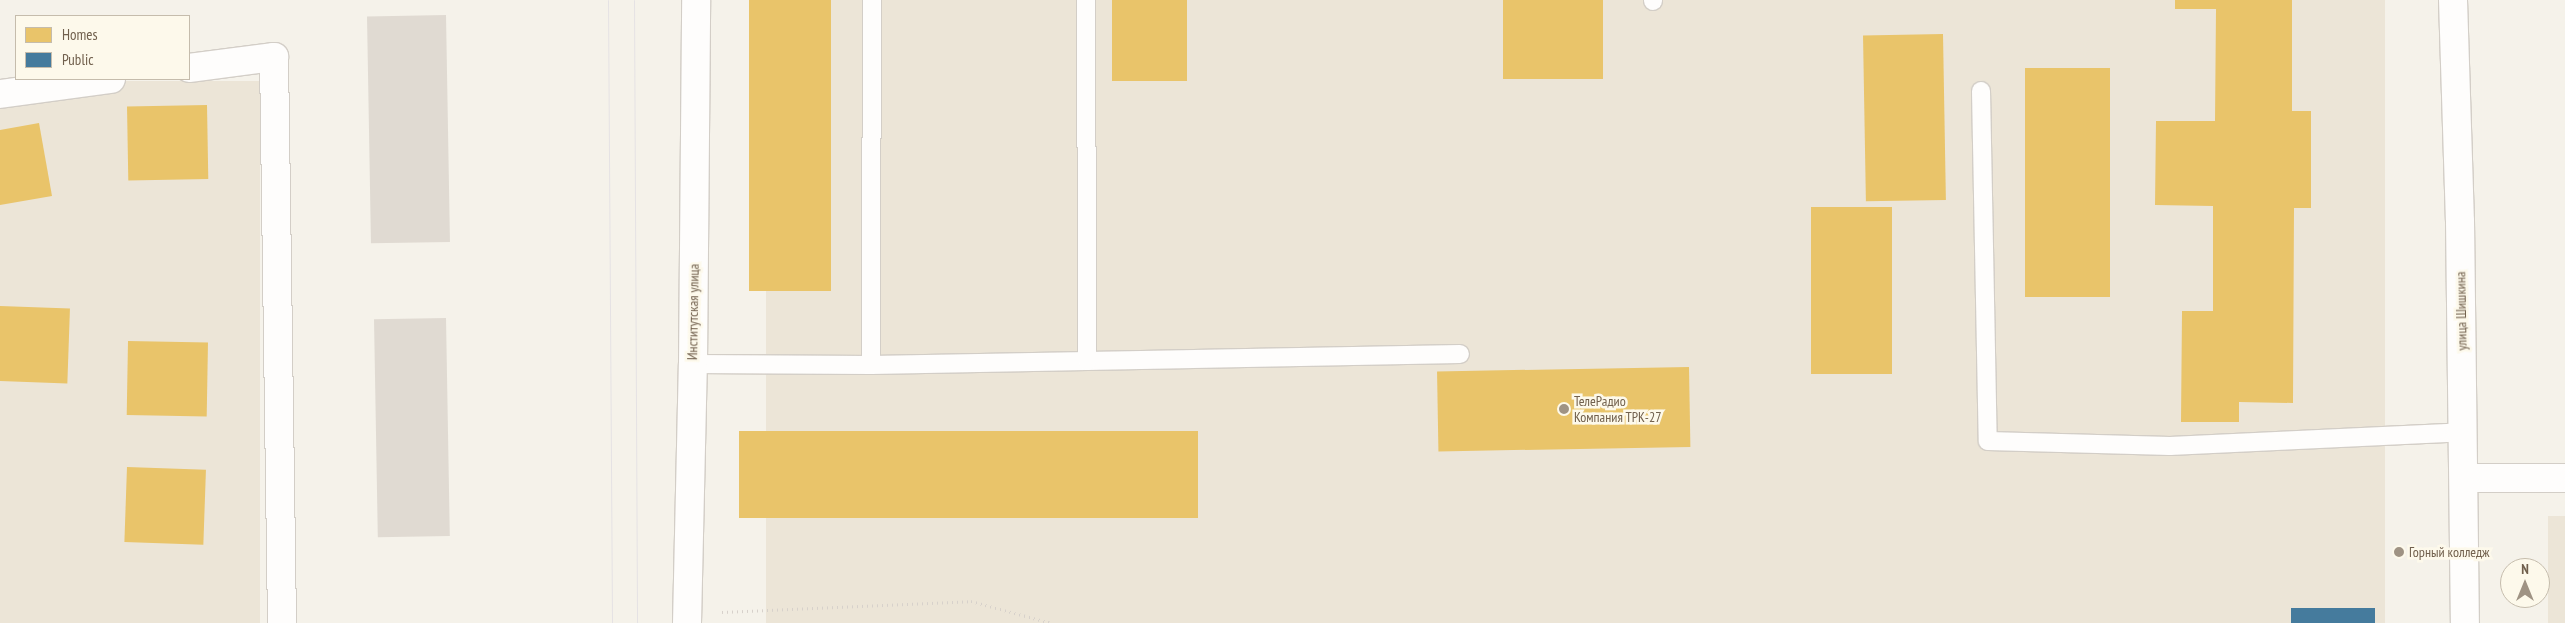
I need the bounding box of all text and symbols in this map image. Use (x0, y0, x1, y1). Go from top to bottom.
legend (15, 15, 190, 80)
text: Homes (62, 25, 98, 44)
text: Public (62, 50, 93, 69)
street label: Институтская улица (684, 264, 702, 360)
street label: улица Шишкина (2452, 271, 2470, 351)
place label: ТелеРадио Компания ТРК-27 (1574, 393, 1662, 426)
marker: ТелеРадио Компания ТРК-27 (1558, 403, 1570, 415)
place label: Горный колледж (2409, 544, 2490, 560)
marker: Горный колледж (2393, 546, 2405, 558)
north arrow (2500, 558, 2550, 608)
text: N (2521, 560, 2529, 578)

